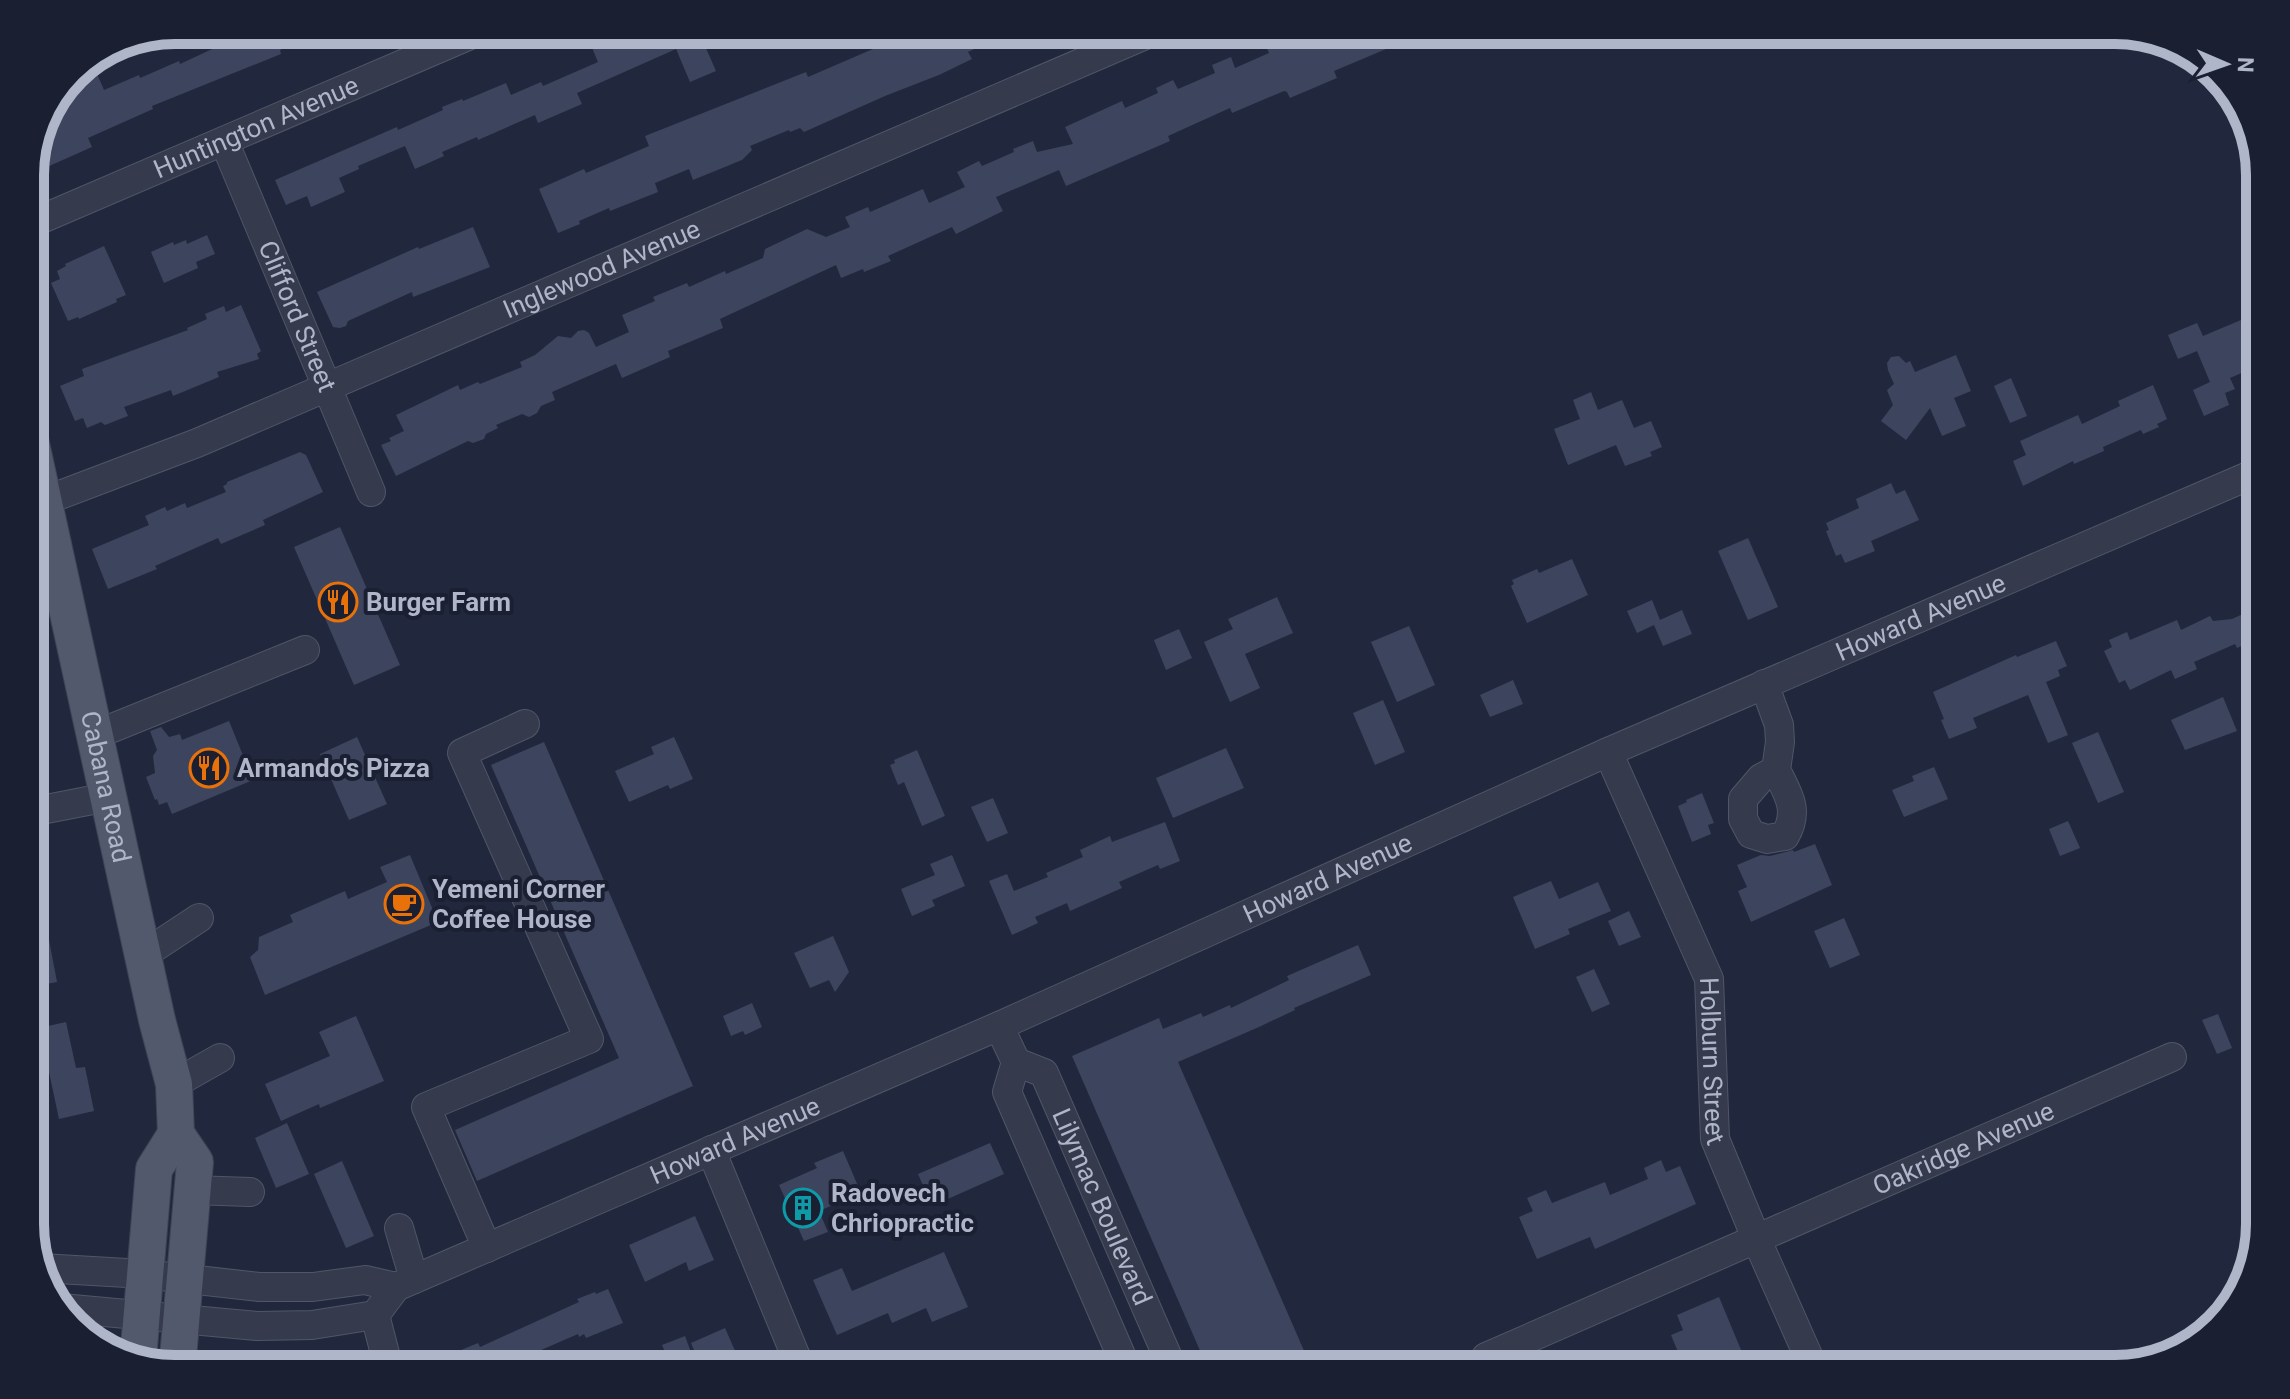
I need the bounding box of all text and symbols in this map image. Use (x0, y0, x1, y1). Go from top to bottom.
north arrow (2186, 24, 2266, 104)
text: N (2233, 56, 2258, 73)
street label: Huntington Avenue (149, 70, 363, 184)
street label: Inglewood Avenue (498, 213, 705, 325)
street label: Clifford Street (252, 236, 342, 396)
street label: Howard Avenue (1831, 567, 2010, 667)
restaurant icon: Burger Farm (317, 581, 359, 623)
place label: Burger Farm (366, 587, 511, 617)
street label: Cabana Road (75, 708, 137, 865)
restaurant icon: Armando's Pizza (188, 747, 230, 789)
place label: Armando's Pizza (237, 753, 430, 783)
street label: Howard Avenue (1239, 827, 1417, 929)
place label: Yemeni Corner Coffee House (432, 874, 606, 934)
cafe icon: Yemeni Corner Coffee House (383, 883, 425, 925)
street label: Holburn Street (1694, 977, 1731, 1149)
street label: Howard Avenue (646, 1090, 824, 1190)
street label: Oakridge Avenue (1868, 1095, 2059, 1201)
street label: Lilymac Boulevard (1046, 1104, 1158, 1310)
place label: Radovech Chriopractic (831, 1178, 974, 1238)
building icon: Radovech Chriopractic (782, 1187, 824, 1229)

